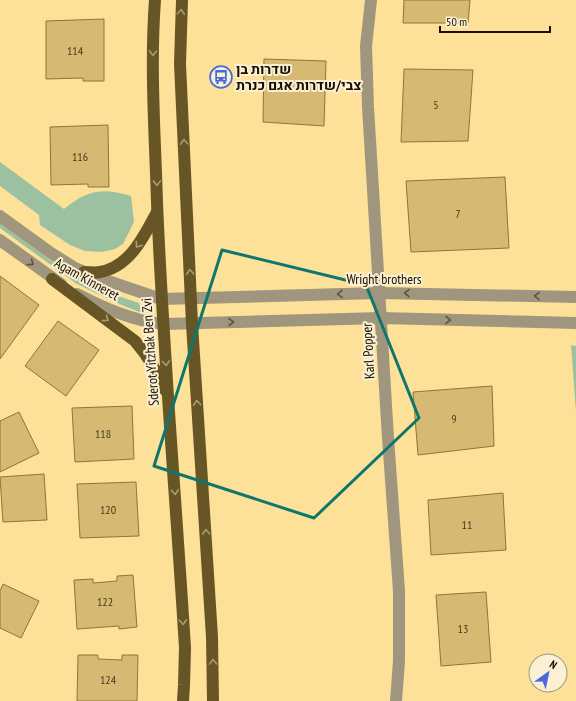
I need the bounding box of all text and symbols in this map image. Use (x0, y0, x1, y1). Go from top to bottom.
scale bar (440, 8, 550, 34)
one-way arrow (177, 9, 186, 15)
text: 50 m (446, 14, 467, 29)
house number: 114 (67, 43, 84, 58)
one-way arrow (148, 50, 157, 56)
place label: שדרות בן צבי/שדרות אגם כנרת (236, 60, 361, 94)
bus stop icon: שדרות בן צבי/שדרות אגם כנרת (208, 64, 234, 90)
house number: 5 (433, 97, 439, 112)
one-way arrow (180, 139, 188, 145)
house number: 116 (72, 149, 88, 164)
one-way arrow (152, 180, 161, 186)
house number: 7 (455, 206, 461, 221)
one-way arrow (135, 241, 143, 248)
street label: Agam Kinneret (51, 254, 123, 304)
one-way arrow (27, 258, 34, 266)
one-way arrow (186, 269, 194, 275)
street label: Wright brothers (346, 270, 422, 288)
one-way arrow (337, 289, 343, 298)
one-way arrow (404, 289, 410, 297)
one-way arrow (534, 292, 540, 300)
street label: Sderot Yitzhak Ben Zvi (137, 298, 163, 406)
one-way arrow (101, 314, 108, 321)
one-way arrow (445, 316, 451, 324)
one-way arrow (228, 318, 234, 327)
street label: Karl Popper (358, 322, 378, 379)
one-way arrow (162, 360, 171, 366)
one-way arrow (193, 399, 202, 406)
house number: 9 (451, 411, 457, 426)
house number: 118 (95, 426, 111, 441)
one-way arrow (170, 489, 179, 495)
house number: 120 (100, 502, 116, 517)
house number: 11 (462, 517, 472, 532)
one-way arrow (201, 529, 210, 535)
house number: 122 (97, 594, 113, 609)
one-way arrow (179, 619, 188, 625)
house number: 13 (458, 621, 468, 636)
north arrow (528, 653, 568, 693)
text: N (547, 657, 560, 672)
one-way arrow (209, 659, 217, 665)
house number: 124 (100, 672, 117, 687)

